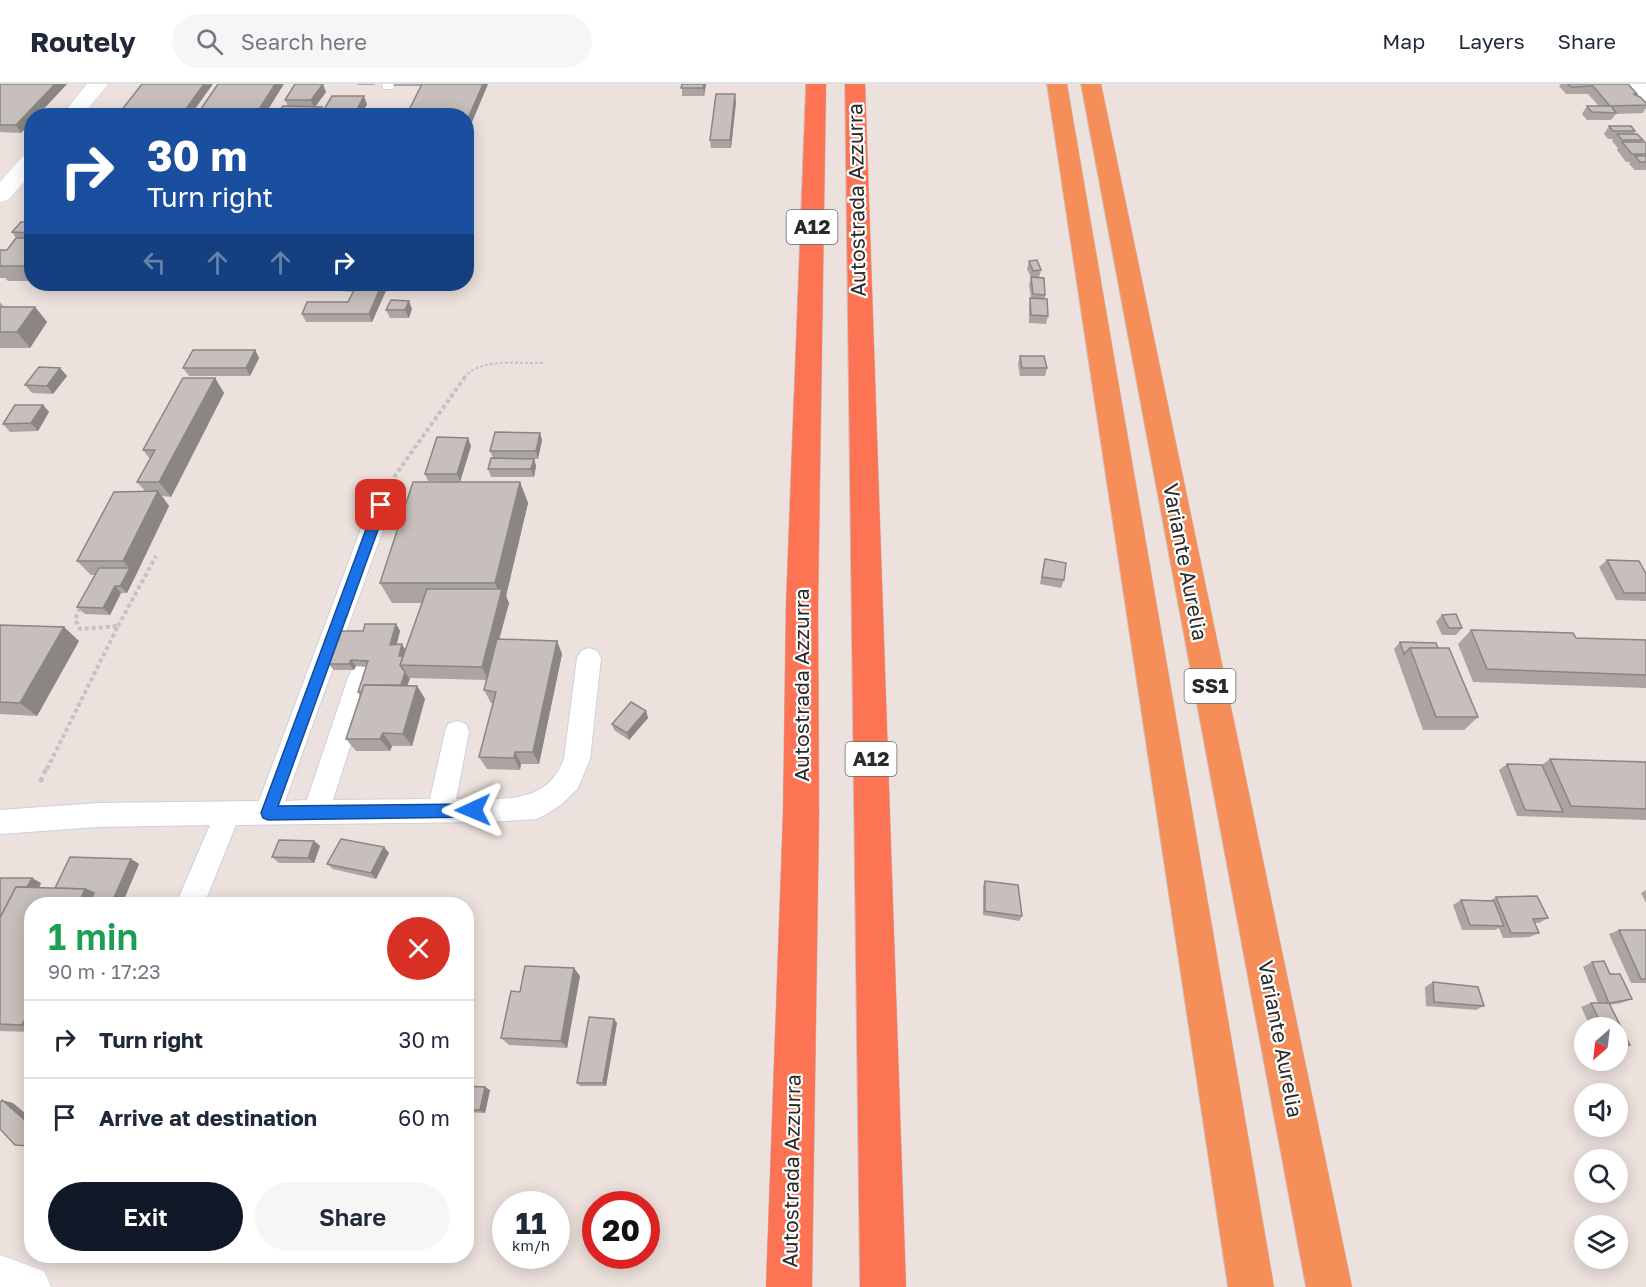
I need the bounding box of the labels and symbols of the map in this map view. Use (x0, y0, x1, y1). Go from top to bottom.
street label: Autostrada Azzurra (841, 103, 871, 297)
road number: A12 (786, 210, 838, 244)
pin (355, 479, 406, 530)
street label: Variante Aurelia (1158, 481, 1214, 643)
street label: Autostrada Azzurra (788, 588, 814, 782)
road number: SS1 (1184, 669, 1236, 703)
road number: A12 (846, 742, 896, 776)
position arrow (441, 778, 505, 842)
street label: Variante Aurelia (1253, 958, 1309, 1120)
north arrow (1574, 1017, 1628, 1071)
street label: Autostrada Azzurra (776, 1074, 806, 1268)
speed limit sign: 20 (582, 1191, 660, 1269)

